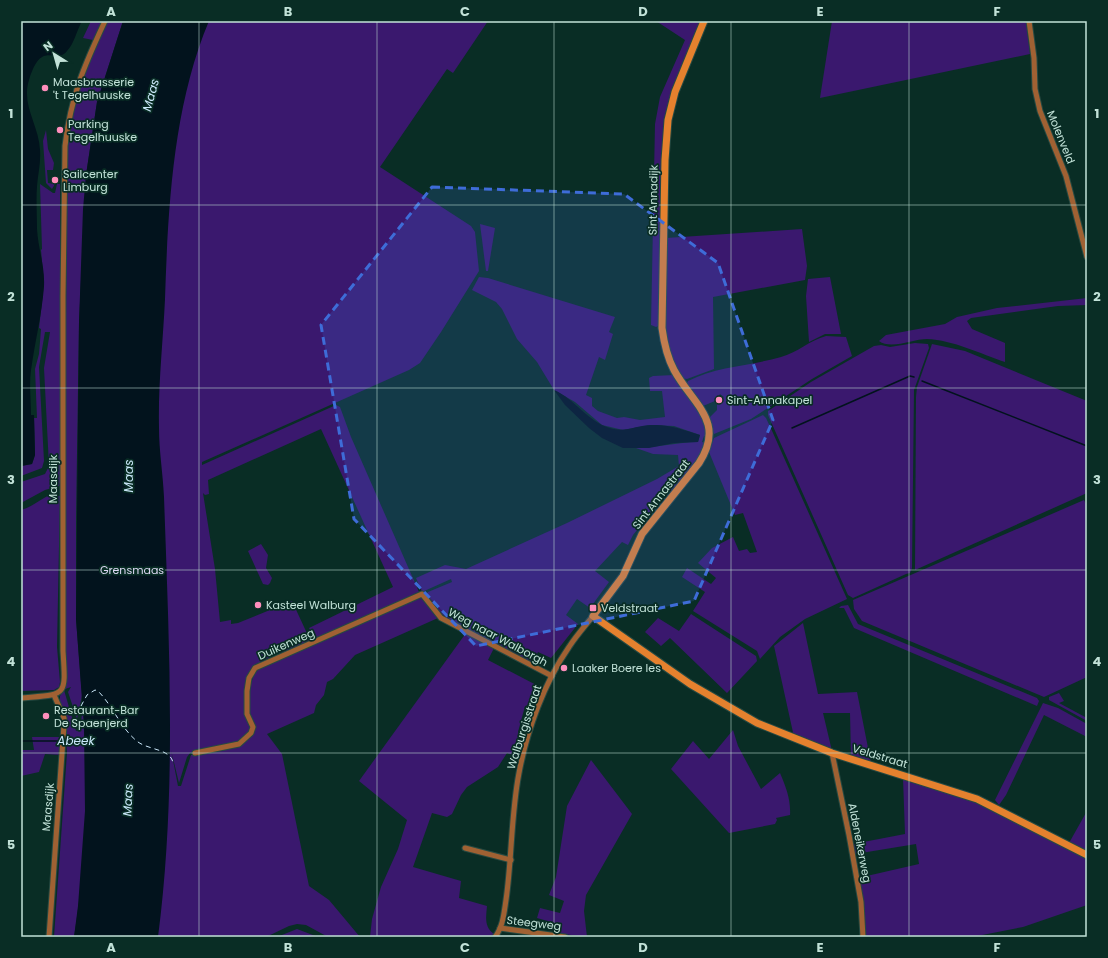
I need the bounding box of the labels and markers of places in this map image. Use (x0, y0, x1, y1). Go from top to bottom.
place label: Maasbrasserie 't Tegelhuuske (53, 74, 134, 103)
marker: Maasbrasserie 't Tegelhuuske (40, 83, 50, 93)
place label: Parking Tegelhuuske (68, 116, 137, 145)
marker: Parking Tegelhuuske (55, 125, 65, 135)
place label: Sailcenter Limburg (63, 166, 118, 195)
marker: Sailcenter Limburg (50, 175, 60, 185)
place label: Sint-Annakapel (727, 392, 812, 408)
marker: Sint-Annakapel (714, 395, 724, 405)
place label: Kasteel Walburg (266, 597, 356, 613)
marker: Kasteel Walburg (253, 600, 263, 610)
place label: Veldstraat (601, 600, 658, 616)
marker: Veldstraat (588, 603, 598, 613)
place label: Laaker Boere Ies (572, 660, 661, 676)
marker: Laaker Boere Ies (559, 663, 569, 673)
place label: Restaurant-Bar De Spaenjerd (54, 702, 139, 731)
marker: Restaurant-Bar De Spaenjerd (41, 711, 51, 721)

